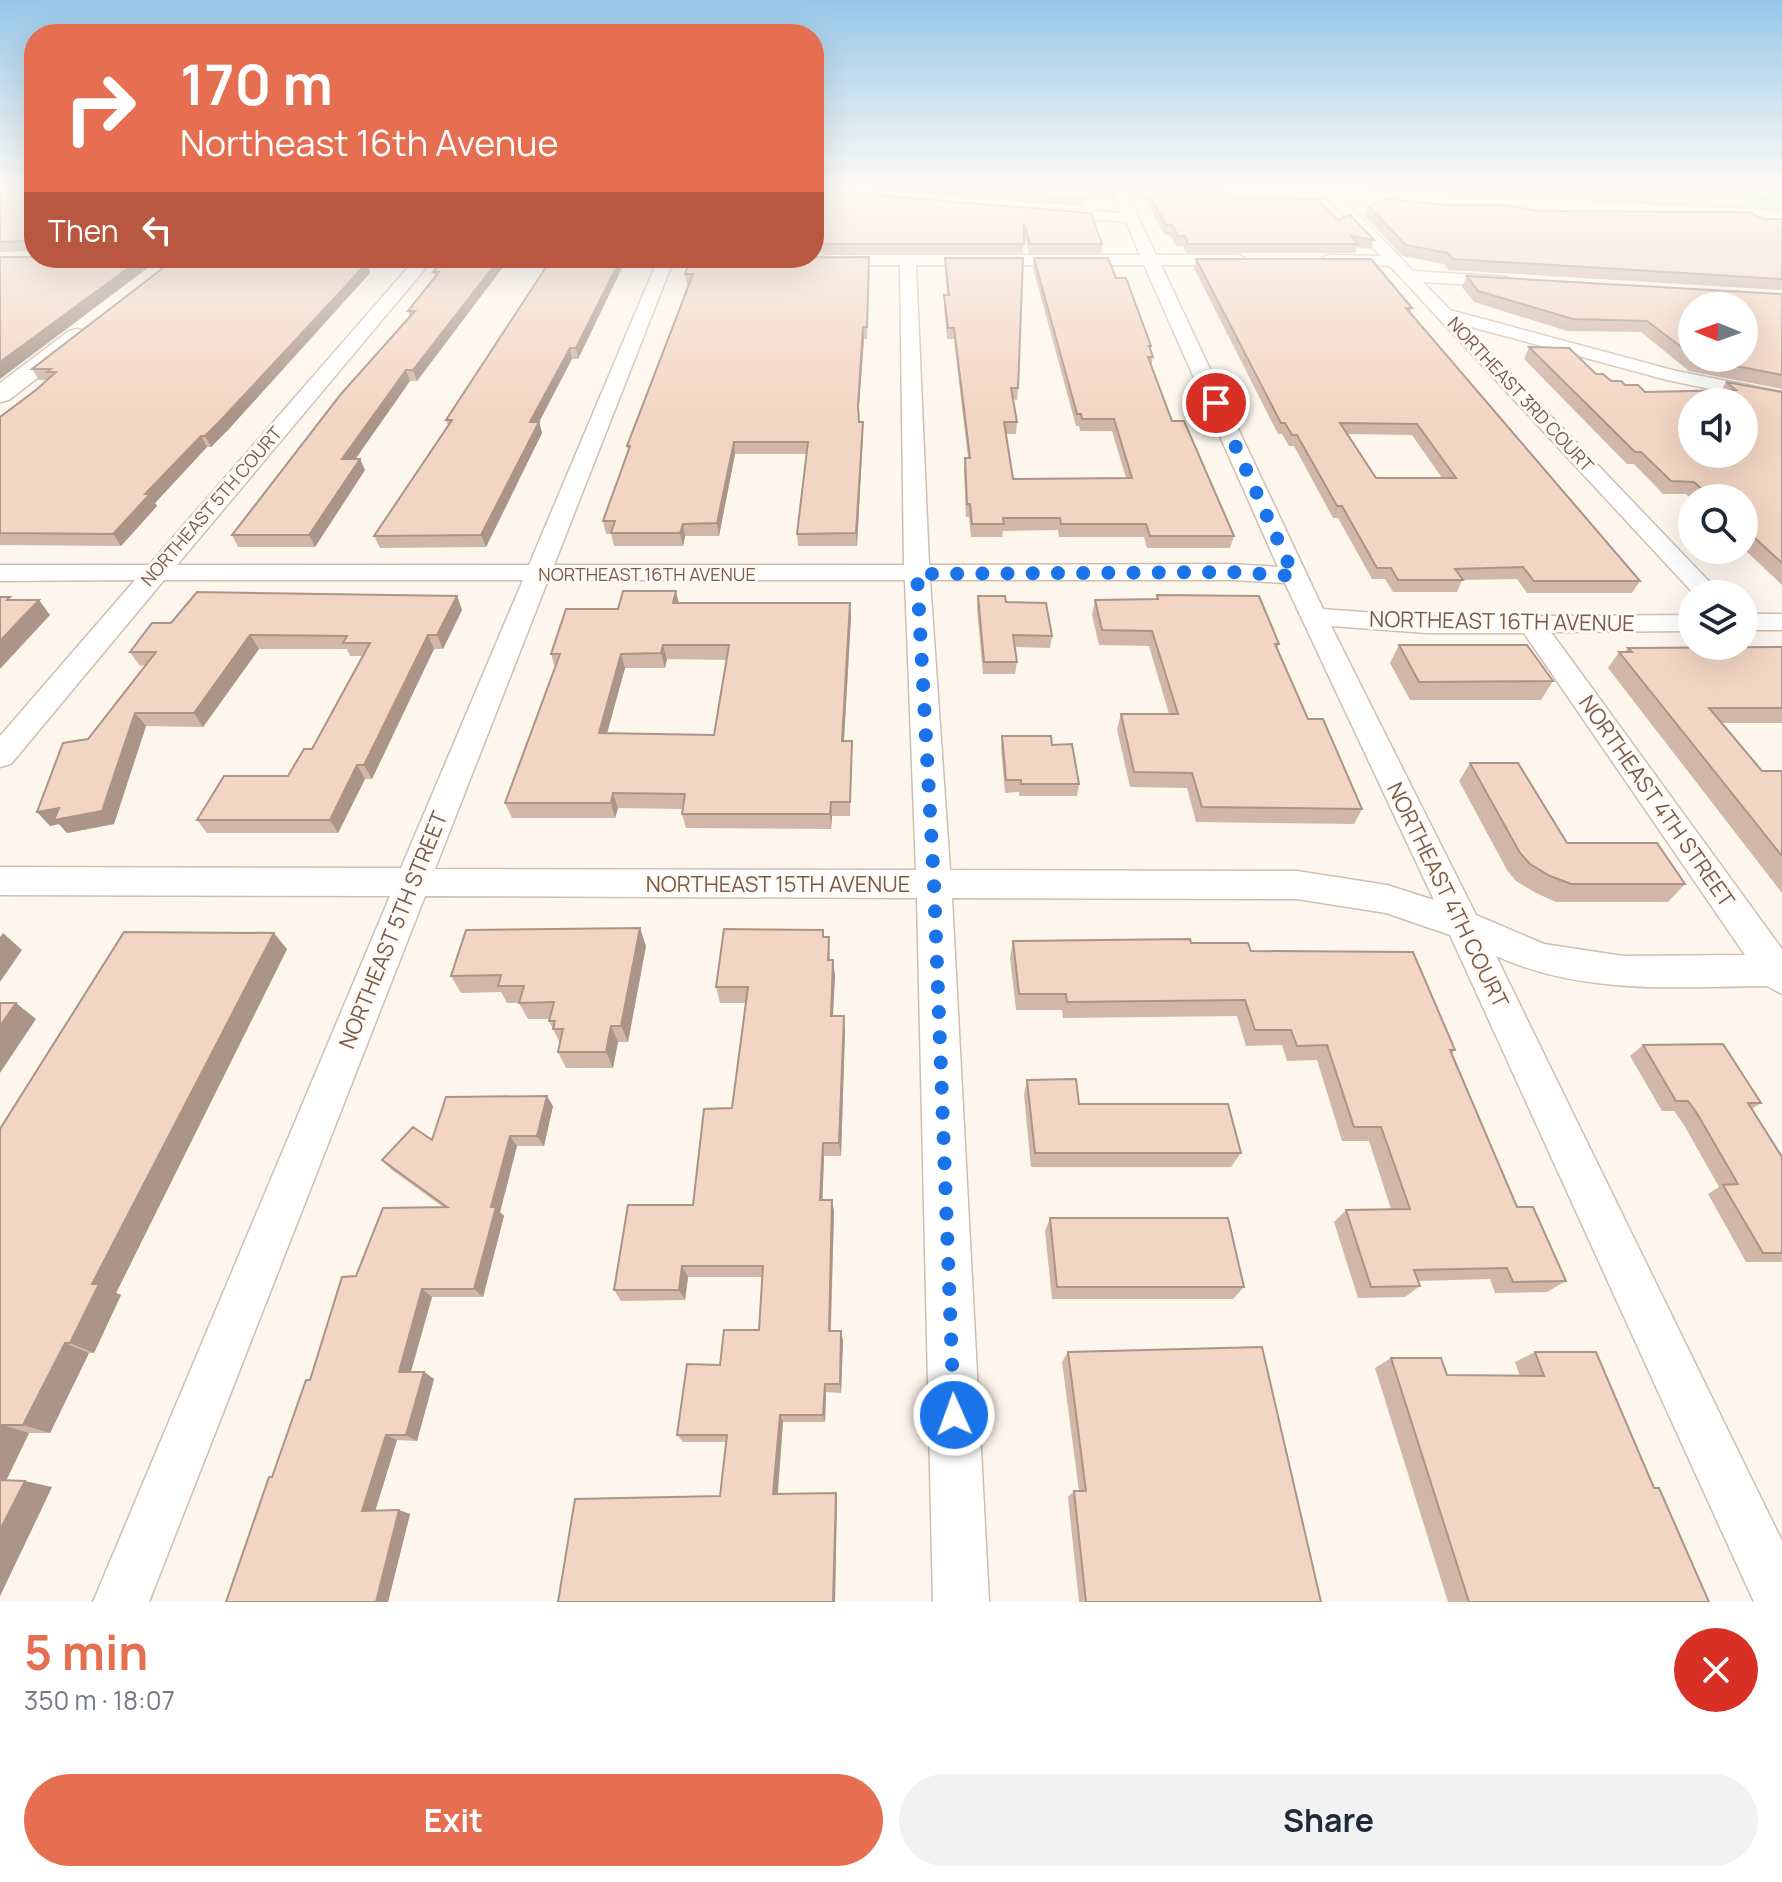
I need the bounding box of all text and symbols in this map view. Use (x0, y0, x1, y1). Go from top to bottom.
text: 170 m (180, 45, 333, 122)
icon: right (48, 56, 152, 160)
text: Northeast 16th Avenue (180, 118, 559, 167)
icon: left (135, 208, 179, 252)
text: Then (48, 210, 119, 251)
north arrow (1678, 292, 1758, 372)
map controls (1678, 292, 1758, 660)
street label: NORTHEAST 3RD COURT (1443, 311, 1599, 477)
pin (1182, 369, 1250, 437)
icon: arrive (1194, 381, 1238, 425)
button: sound (1678, 388, 1758, 468)
street label: NORTHEAST 5TH COURT (135, 421, 287, 591)
button: search (1678, 484, 1758, 564)
street label: NORTHEAST 16TH AVENUE (538, 562, 756, 586)
button: layers (1678, 580, 1758, 660)
street label: NORTHEAST 16TH AVENUE (1369, 604, 1635, 638)
street label: NORTHEAST 4TH STREET (1572, 689, 1742, 913)
street label: NORTHEAST 4TH COURT (1380, 777, 1516, 1013)
street label: NORTHEAST 5TH STREET (332, 807, 454, 1053)
street label: NORTHEAST 15TH AVENUE (646, 869, 910, 899)
position arrow (912, 1373, 996, 1457)
text: 5 min (24, 1619, 148, 1684)
button: close (1674, 1628, 1758, 1712)
text: 350 m · 18:07 (24, 1682, 175, 1718)
button: Exit (24, 1774, 883, 1866)
button: Share (899, 1774, 1758, 1866)

